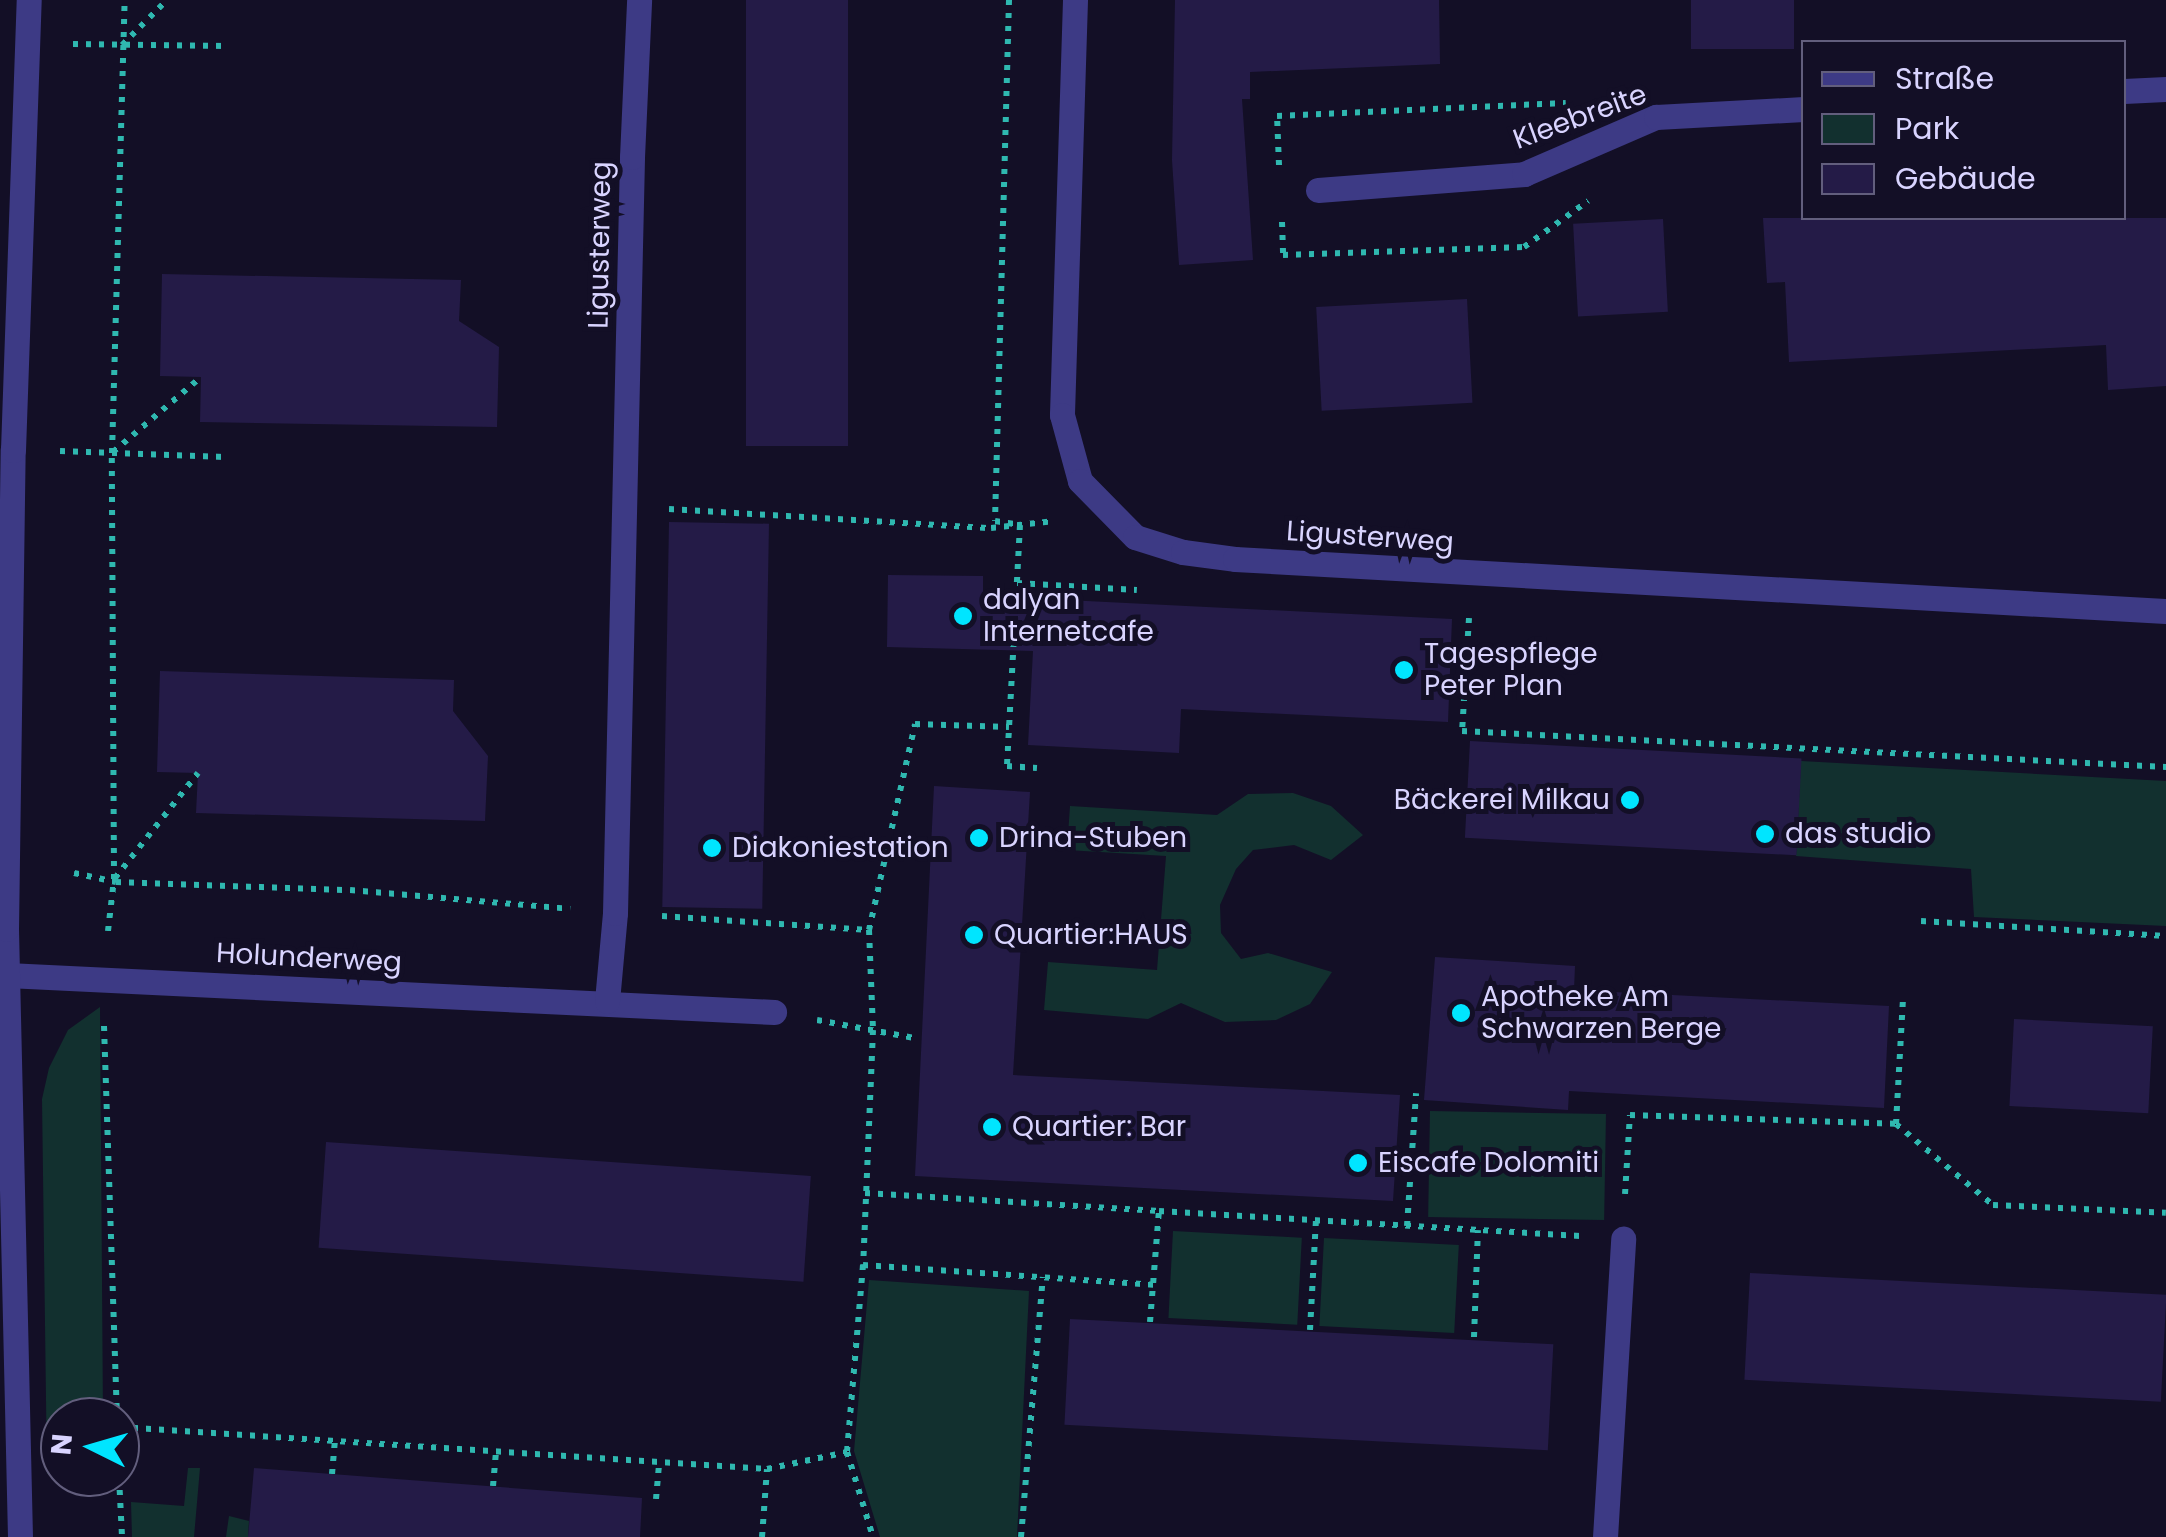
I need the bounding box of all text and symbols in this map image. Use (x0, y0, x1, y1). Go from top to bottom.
legend (1801, 40, 2126, 220)
text: Straße (1895, 57, 1994, 100)
street label: Kleebreite (1509, 77, 1651, 157)
text: Park (1895, 107, 1959, 150)
text: Gebäude (1895, 157, 2036, 200)
street label: Ligusterweg (582, 161, 618, 329)
street label: Ligusterweg (1285, 514, 1455, 560)
place label: dalyan Internetcafe (983, 583, 1154, 649)
marker: dalyan Internetcafe (952, 605, 974, 627)
place label: Tagespflege Peter Plan (1424, 637, 1598, 703)
marker: Tagespflege Peter Plan (1393, 659, 1415, 681)
place label: Bäckerei Milkau (1394, 783, 1610, 817)
marker: Bäckerei Milkau (1619, 789, 1641, 811)
place label: das studio (1785, 817, 1931, 851)
place label: Drina-Stuben (999, 821, 1187, 855)
marker: das studio (1754, 823, 1776, 845)
marker: Drina-Stuben (968, 827, 990, 849)
place label: Diakoniestation (732, 831, 949, 865)
marker: Diakoniestation (701, 837, 723, 859)
place label: Quartier:HAUS (994, 918, 1188, 952)
marker: Quartier:HAUS (963, 924, 985, 946)
street label: Holunderweg (215, 936, 403, 980)
place label: Apotheke Am Schwarzen Berge (1481, 980, 1721, 1046)
marker: Apotheke Am Schwarzen Berge (1450, 1002, 1472, 1024)
place label: Quartier: Bar (1012, 1110, 1186, 1144)
marker: Quartier: Bar (981, 1116, 1003, 1138)
place label: Eiscafe Dolomiti (1378, 1146, 1599, 1180)
marker: Eiscafe Dolomiti (1347, 1152, 1369, 1174)
north arrow (40, 1397, 140, 1497)
text: N (41, 1432, 82, 1457)

